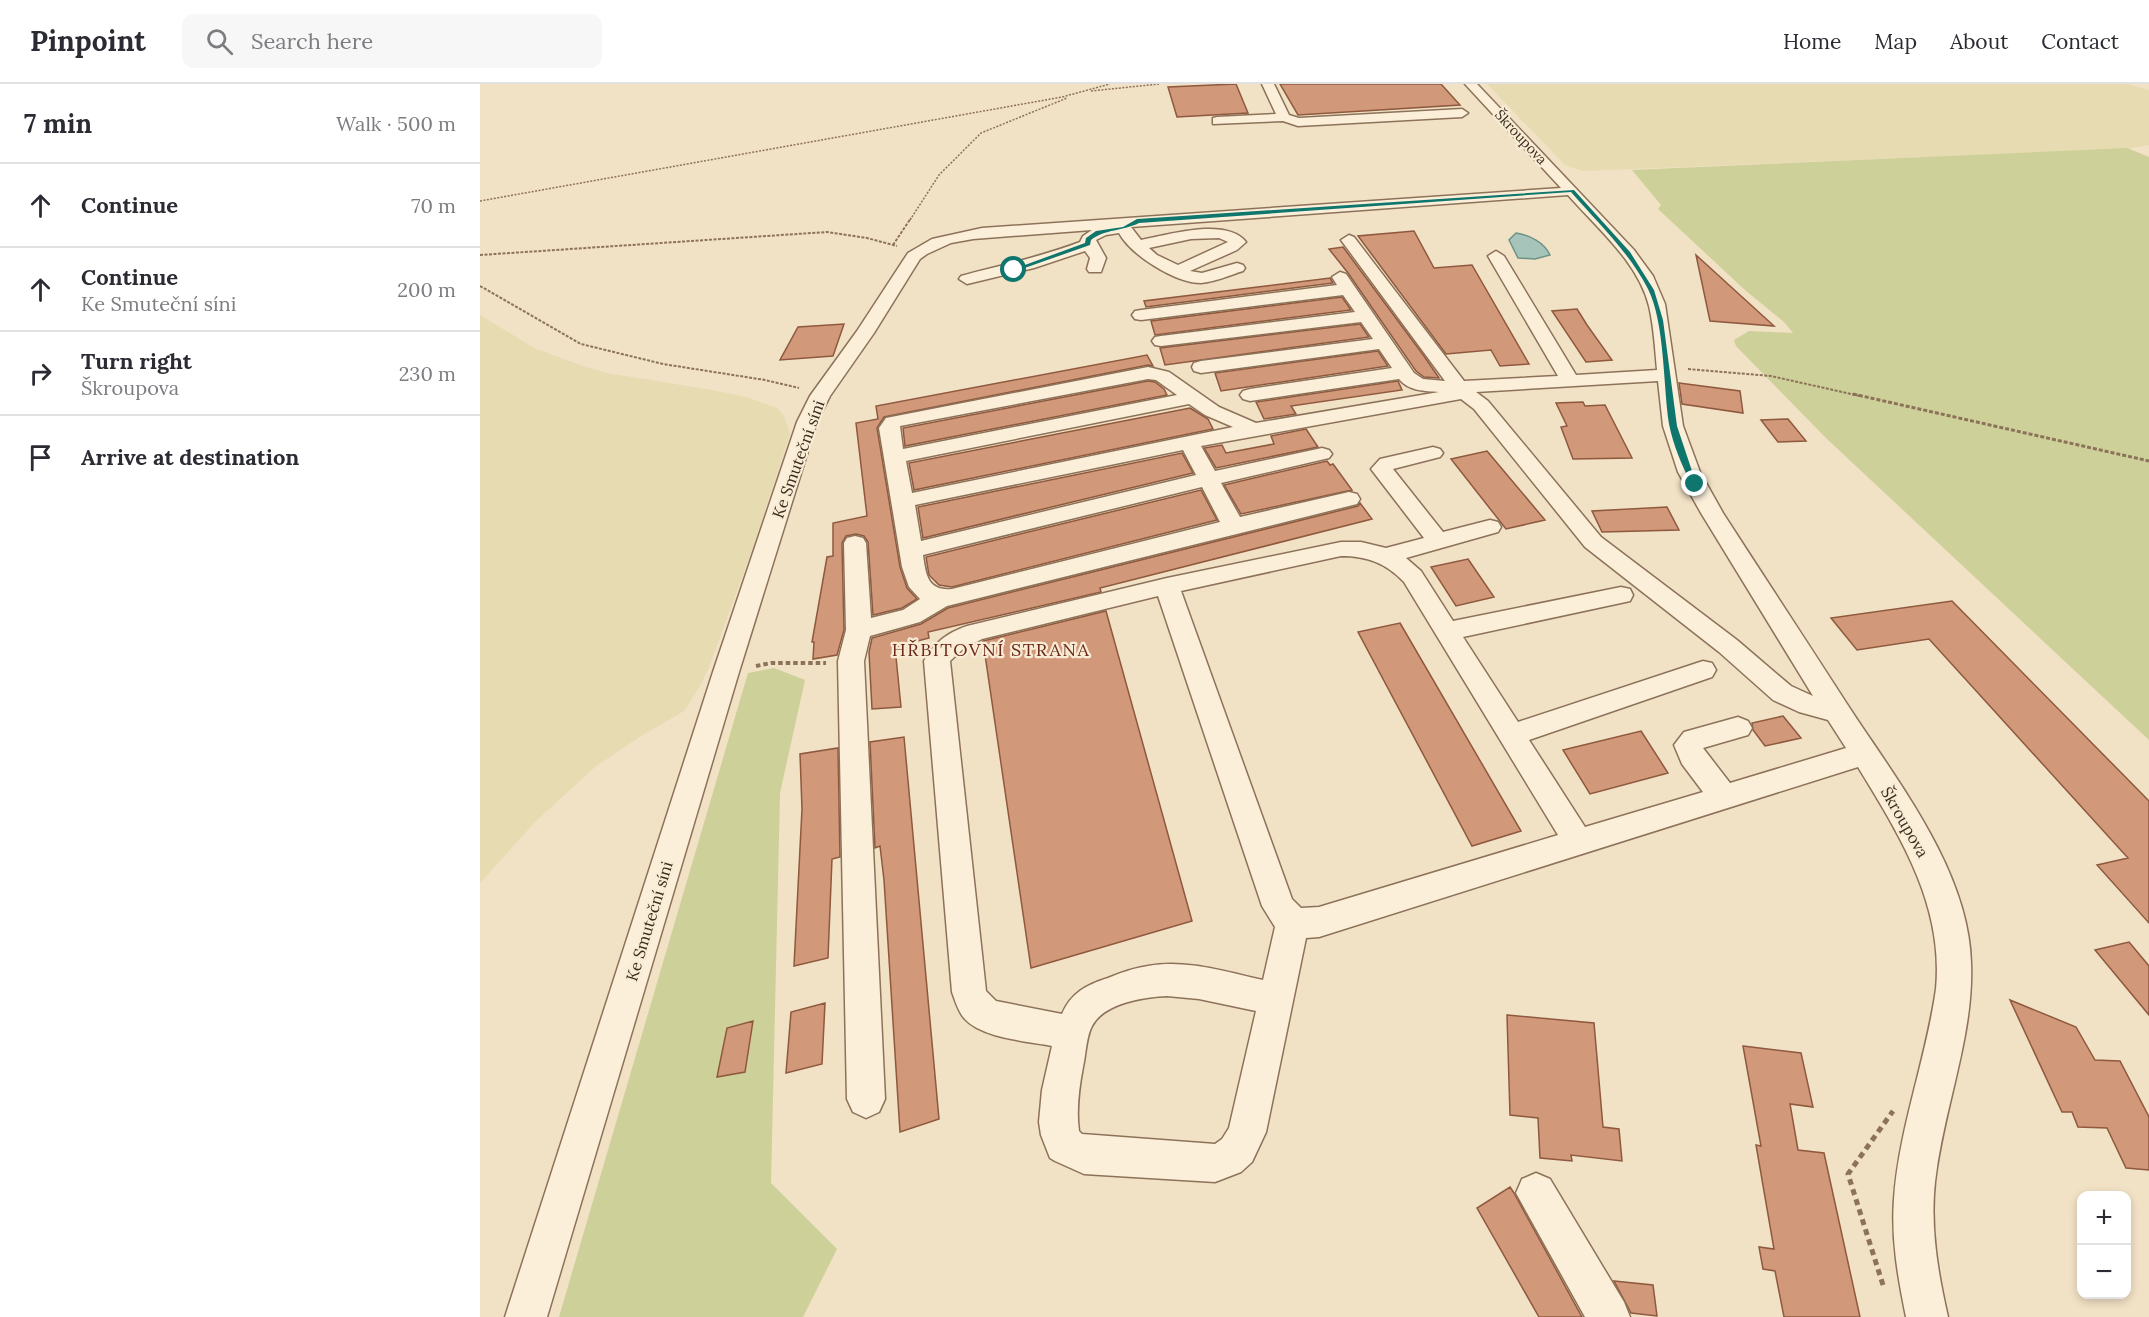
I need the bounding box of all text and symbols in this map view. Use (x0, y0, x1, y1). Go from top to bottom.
search box (182, 14, 602, 68)
text: Pinpoint (30, 23, 146, 59)
icon: search (203, 25, 236, 58)
text: Search here (251, 27, 373, 55)
text: Home (1783, 28, 1841, 55)
text: Map (1874, 28, 1917, 55)
text: About (1950, 28, 2008, 55)
text: Contact (2041, 28, 2119, 55)
street label: Škroupova (1491, 106, 1551, 168)
text: 7 min (24, 107, 92, 140)
text: Walk · 500 m (336, 111, 456, 136)
icon: ahead (24, 189, 57, 222)
text: Continue (81, 191, 178, 219)
text: 70 m (411, 193, 456, 218)
route start (1000, 256, 1026, 282)
text: Continue (81, 263, 178, 291)
icon: ahead (24, 273, 57, 306)
text: 200 m (397, 277, 456, 302)
text: Ke Smuteční síni (81, 291, 236, 316)
text: Turn right (81, 347, 192, 375)
icon: right (24, 357, 57, 390)
text: 230 m (399, 361, 456, 386)
text: Škroupova (81, 375, 179, 400)
street label: Ke Smuteční síni (767, 397, 829, 521)
icon: arrive (24, 441, 57, 474)
text: Arrive at destination (81, 443, 299, 471)
route end (1681, 470, 1707, 496)
district label: HŘBITOVNÍ STRANA (892, 638, 1090, 661)
street label: Škroupova (1877, 783, 1933, 861)
street label: Ke Smuteční síni (621, 859, 677, 983)
map controls (2077, 1191, 2131, 1299)
button: + (2077, 1191, 2131, 1245)
button: − (2077, 1245, 2131, 1299)

